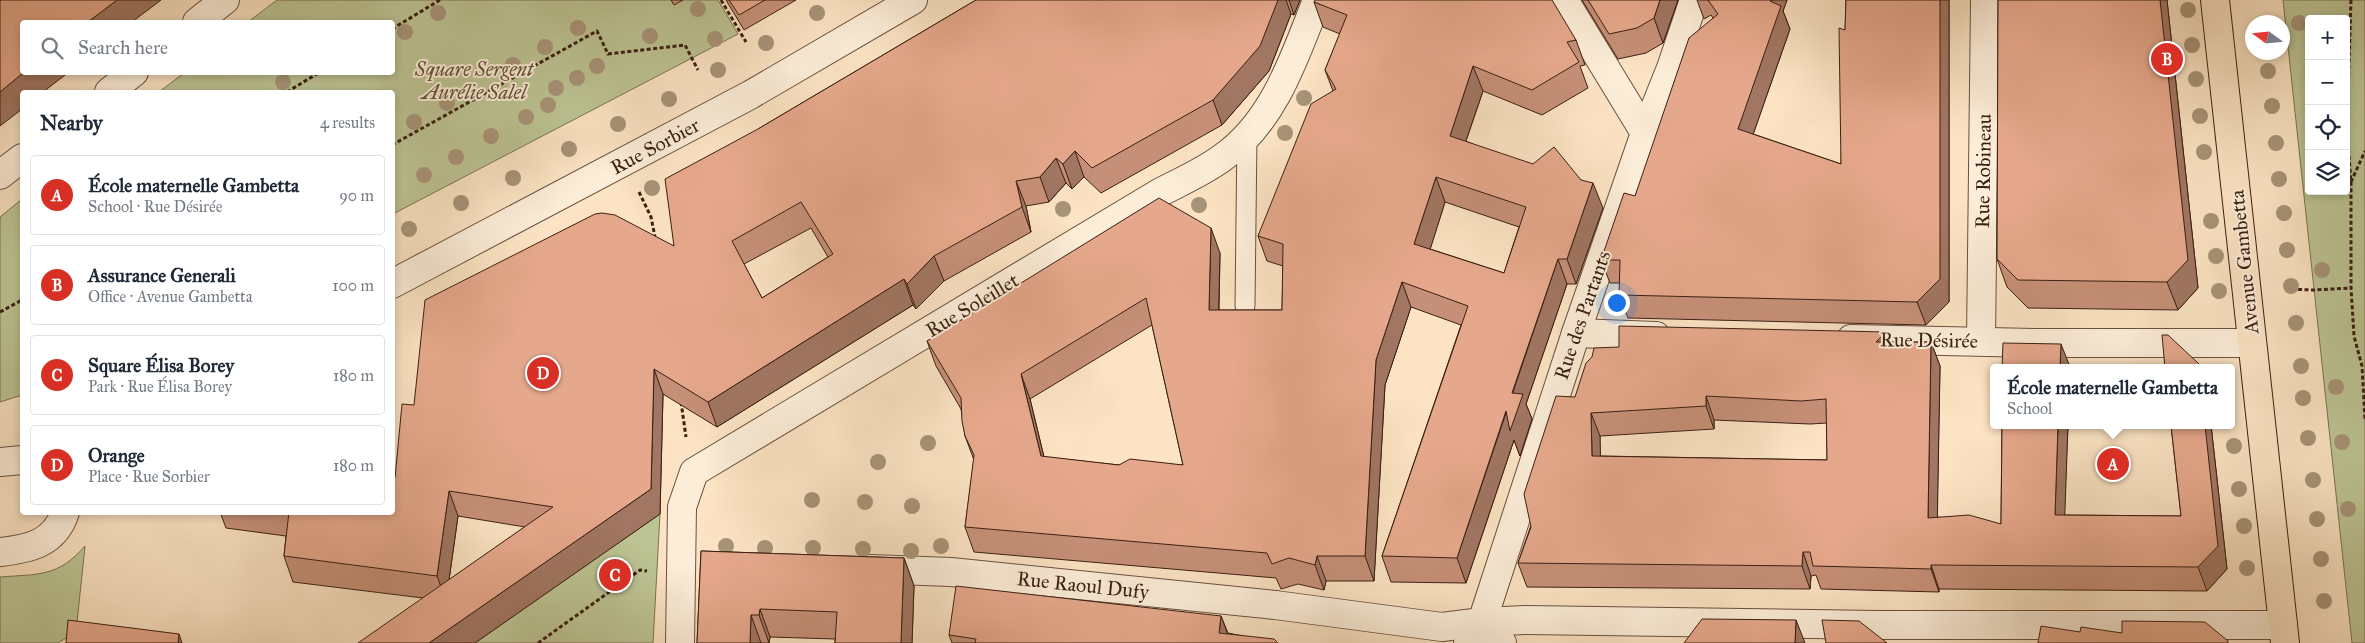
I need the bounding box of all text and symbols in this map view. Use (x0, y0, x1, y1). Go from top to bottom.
north arrow (2245, 15, 2290, 60)
map controls (2305, 15, 2350, 195)
button: + (2305, 15, 2350, 60)
search box (20, 20, 395, 75)
icon: search (38, 34, 66, 62)
text: Search here (78, 36, 168, 59)
pin: B (2151, 40, 2183, 78)
park label: Square Sergent Aurélie Salel (414, 57, 535, 104)
button: − (2305, 60, 2350, 105)
button: locate (2305, 105, 2350, 150)
text: Nearby (40, 110, 103, 136)
street label: Rue Sorbier (606, 112, 704, 179)
text: 4 results (320, 113, 375, 132)
street label: Rue Robineau (1970, 113, 1996, 229)
button: layers (2305, 150, 2350, 195)
text: École maternelle Gambetta (88, 174, 299, 197)
text: A (52, 186, 62, 205)
text: 90 m (339, 186, 374, 205)
street label: Avenue Gambetta (2224, 188, 2264, 336)
text: School · Rue Désirée (88, 197, 222, 216)
street label: Rue des Partants (1549, 247, 1615, 383)
text: Assurance Generali (88, 264, 236, 287)
street label: Rue Soleillet (921, 268, 1023, 342)
text: B (52, 276, 62, 295)
text: 100 m (332, 276, 374, 295)
text: Office · Avenue Gambetta (88, 287, 252, 306)
your location (1604, 290, 1630, 316)
street label: Rue Désirée (1880, 327, 1978, 353)
text: Square Élisa Borey (88, 354, 234, 377)
pin: D (527, 354, 559, 392)
popup (1990, 364, 2235, 429)
text: C (52, 366, 62, 385)
text: 180 m (333, 366, 374, 385)
text: École maternelle Gambetta (2007, 376, 2218, 399)
text: Park · Rue Élisa Borey (88, 377, 232, 396)
text: School (2007, 399, 2052, 418)
text: Orange (88, 444, 145, 467)
pin: A (2097, 445, 2129, 483)
text: D (51, 456, 63, 475)
text: 180 m (333, 456, 374, 475)
text: Place · Rue Sorbier (88, 467, 210, 486)
pin: C (599, 556, 631, 594)
street label: Rue Raoul Dufy (1016, 566, 1151, 604)

